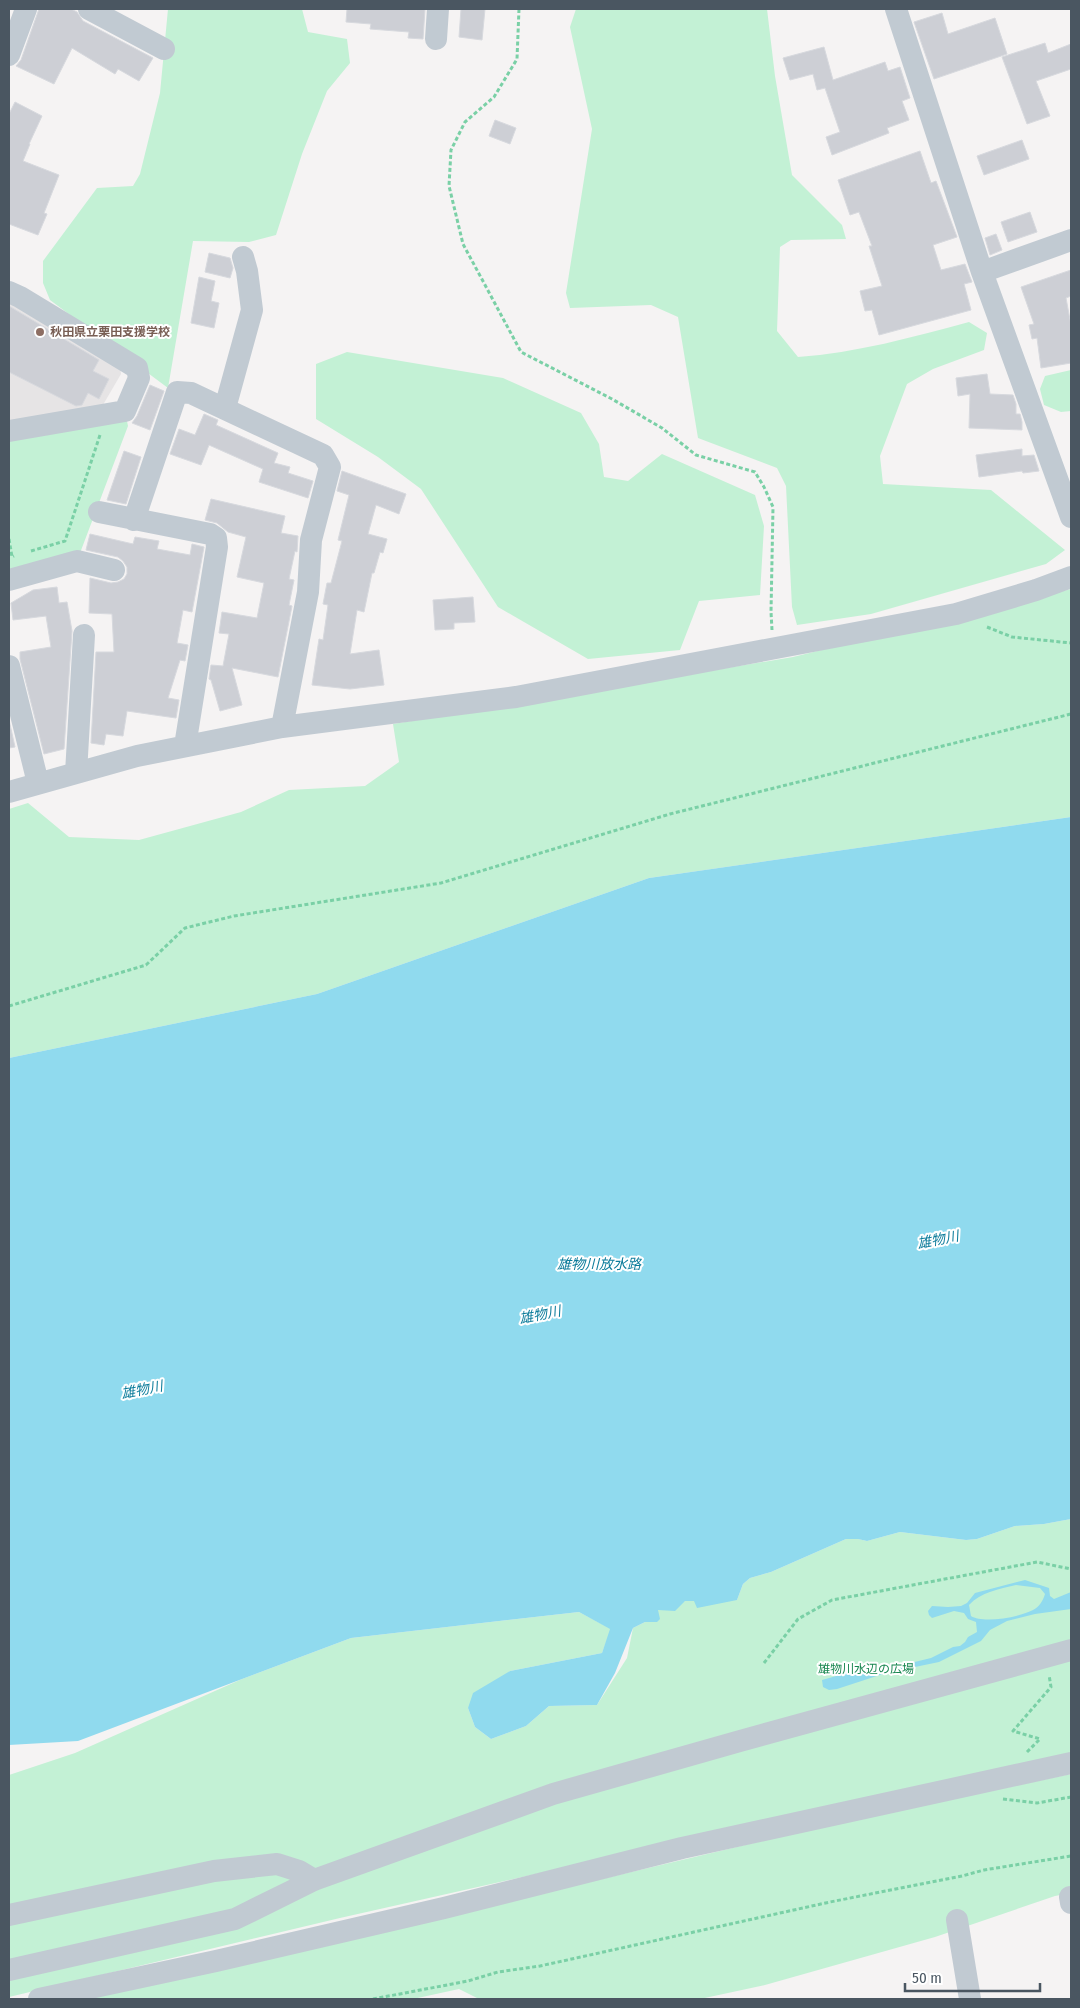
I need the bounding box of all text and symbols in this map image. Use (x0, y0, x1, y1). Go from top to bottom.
place label: 秋田県立栗田支援学校 (50, 325, 170, 339)
marker: 秋田県立栗田支援学校 (34, 326, 46, 338)
water label: 雄物川 (916, 1227, 962, 1252)
water label: 雄物川放水路 (557, 1256, 642, 1273)
water label: 雄物川 (518, 1302, 564, 1327)
water label: 雄物川 (120, 1377, 166, 1402)
park label: 雄物川水辺の広場 (818, 1662, 914, 1676)
scale bar (905, 1960, 1040, 1992)
text: 50 m (912, 1969, 942, 1987)

